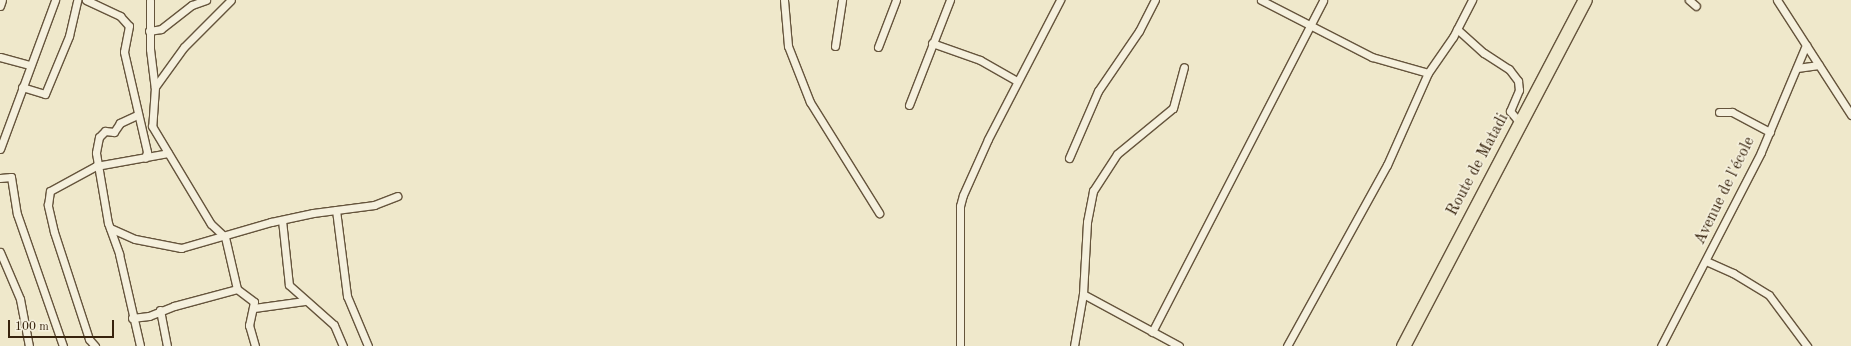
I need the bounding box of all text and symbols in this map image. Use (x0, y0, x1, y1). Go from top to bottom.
street label: Route de Matadi (1443, 111, 1513, 219)
street label: Avenue de l'école (1691, 134, 1759, 248)
scale bar (10, 312, 116, 338)
text: 100 m (15, 321, 49, 333)

